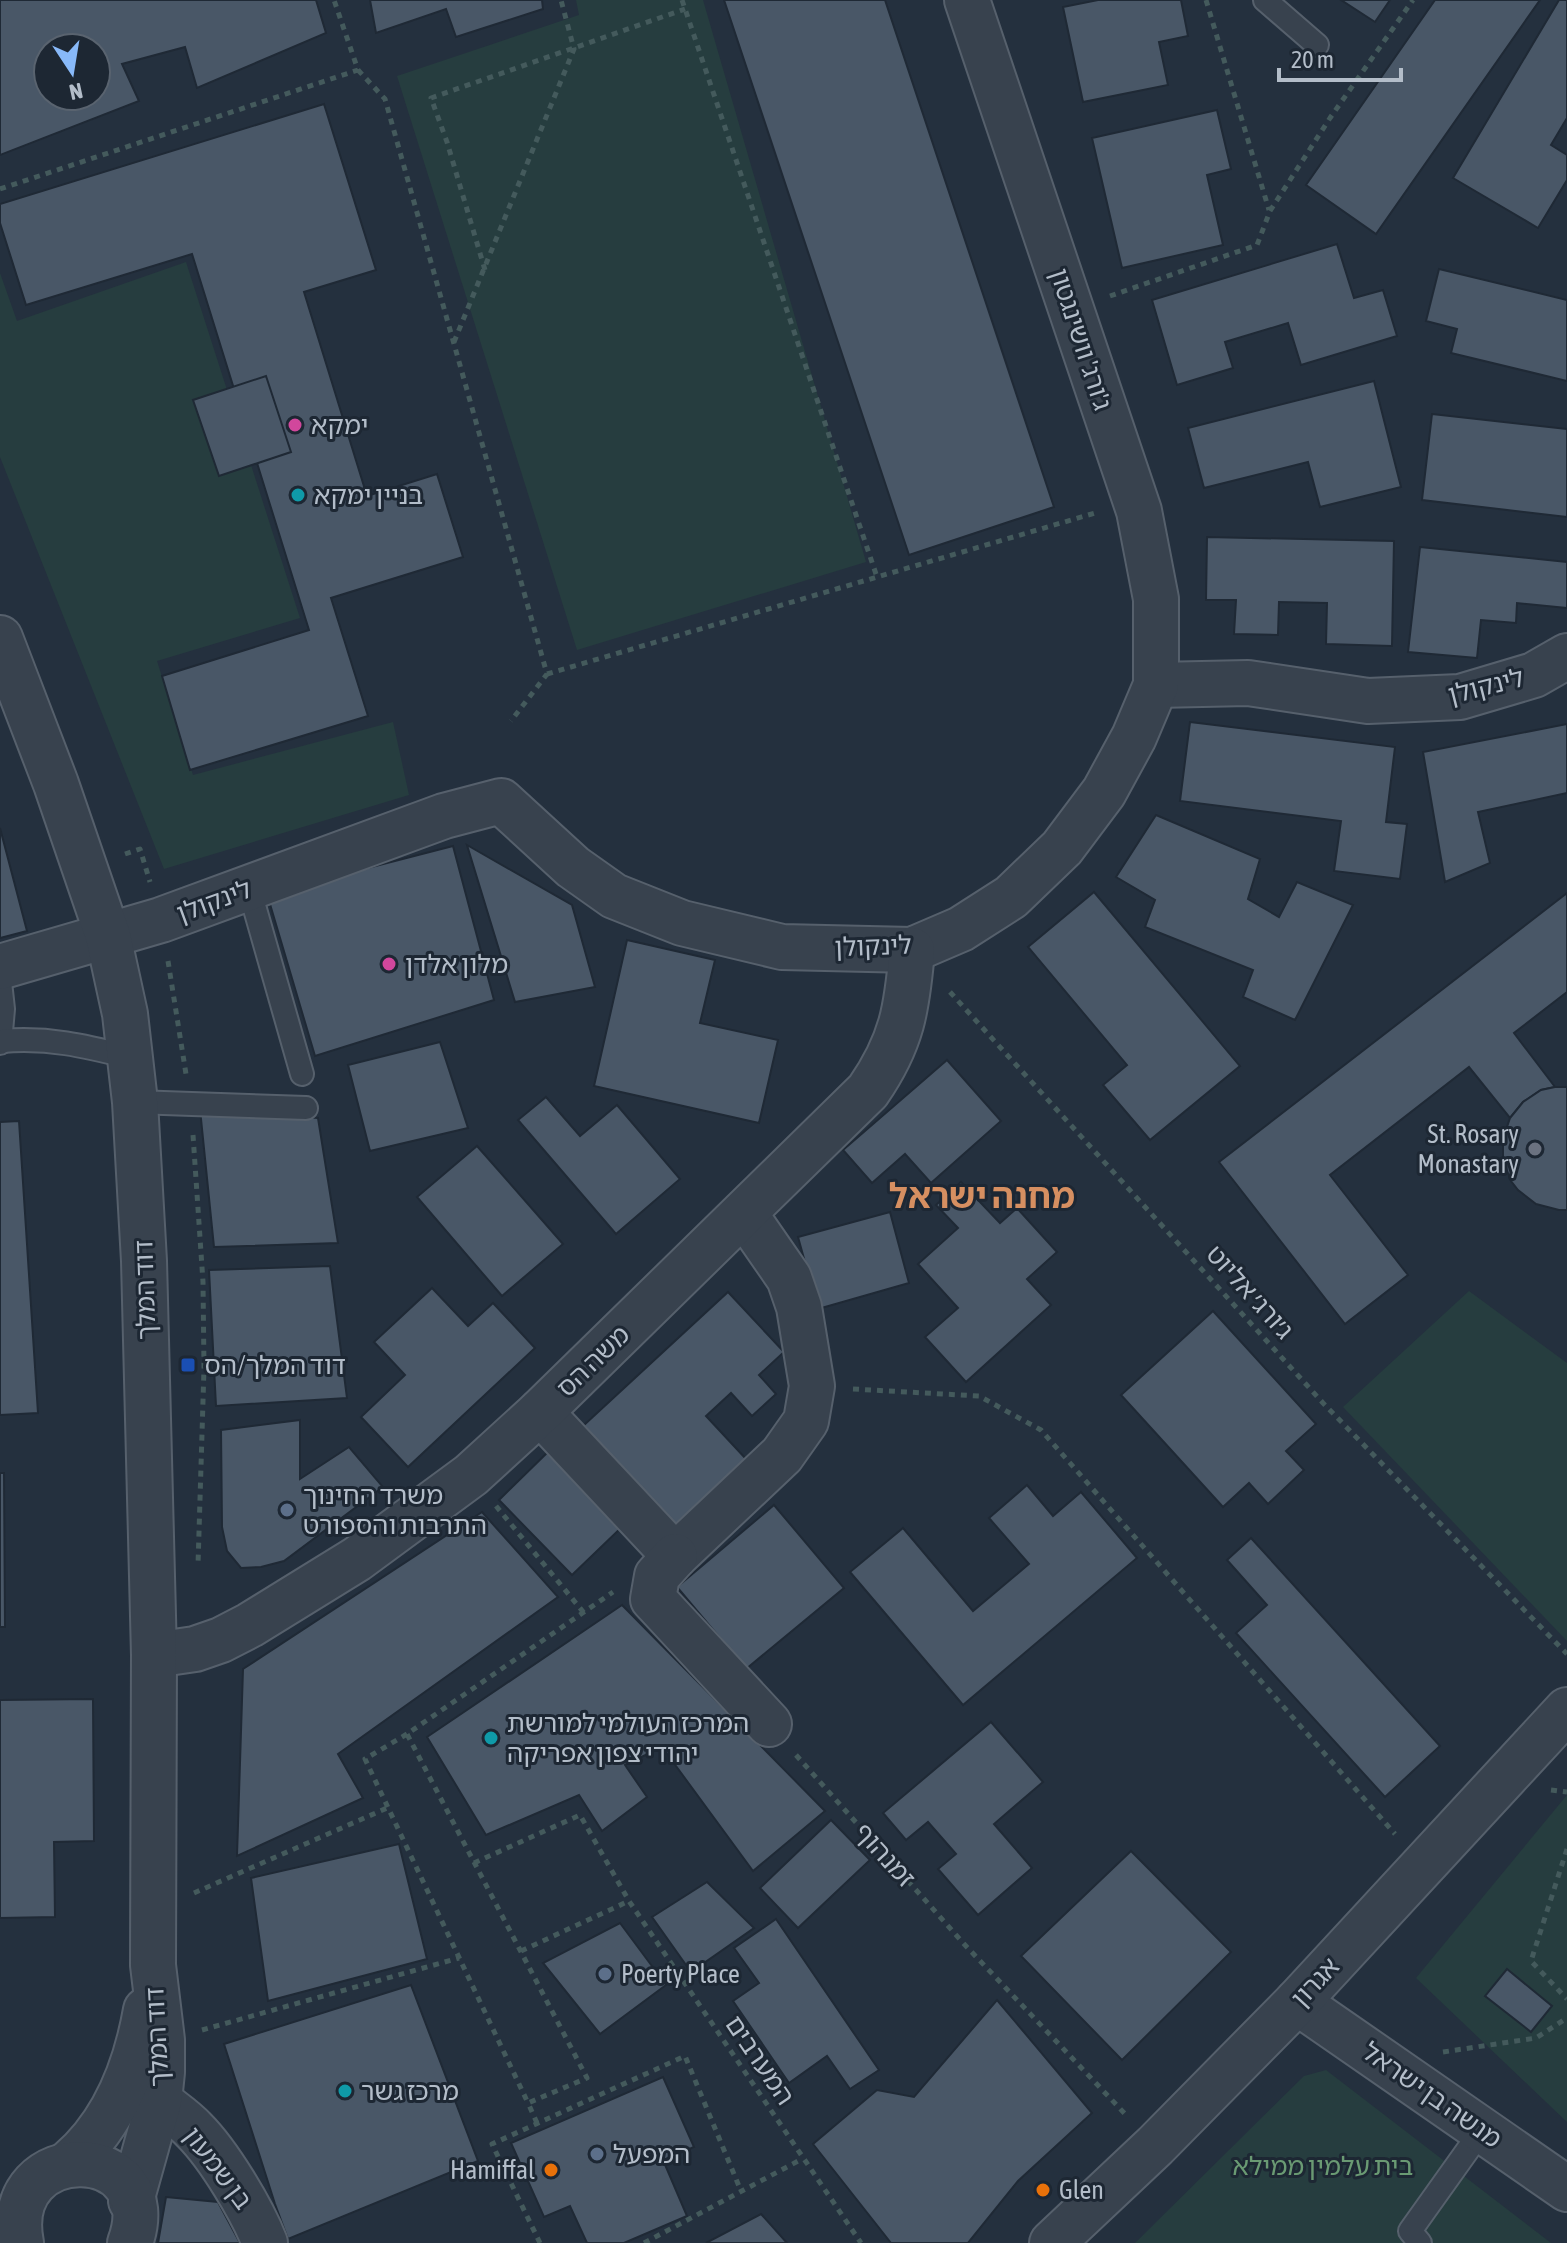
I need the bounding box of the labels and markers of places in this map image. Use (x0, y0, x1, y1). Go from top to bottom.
place label: ימקא (311, 410, 368, 440)
marker: ימקא (286, 416, 304, 434)
place label: בניין ימקא (314, 480, 423, 510)
marker: בניין ימקא (289, 486, 307, 504)
place label: מלון אלדן (405, 949, 508, 979)
marker: מלון אלדן (380, 955, 398, 973)
place label: St. Rosary Monastary (1418, 1119, 1519, 1179)
marker: St. Rosary Monastary (1526, 1140, 1544, 1158)
place label: דוד המלך/הס (204, 1350, 346, 1380)
marker: דוד המלך/הס (179, 1356, 197, 1374)
place label: משרד החינוך התרבות והספורט (303, 1480, 487, 1540)
marker: משרד החינוך התרבות והספורט (278, 1501, 296, 1519)
place label: המרכז העולמי למורשת יהודי צפון אפריקה (507, 1708, 749, 1768)
marker: המרכז העולמי למורשת יהודי צפון אפריקה (482, 1729, 500, 1747)
place label: Poerty Place (621, 1959, 740, 1989)
marker: Poerty Place (596, 1965, 614, 1983)
place label: מרכז גשר (361, 2076, 459, 2106)
marker: מרכז גשר (336, 2082, 354, 2100)
place label: המפעל (613, 2139, 690, 2169)
marker: המפעל (588, 2145, 606, 2163)
place label: Hamiffal (450, 2155, 535, 2185)
marker: Hamiffal (542, 2161, 560, 2179)
place label: Glen (1059, 2175, 1104, 2205)
marker: Glen (1034, 2181, 1052, 2199)

